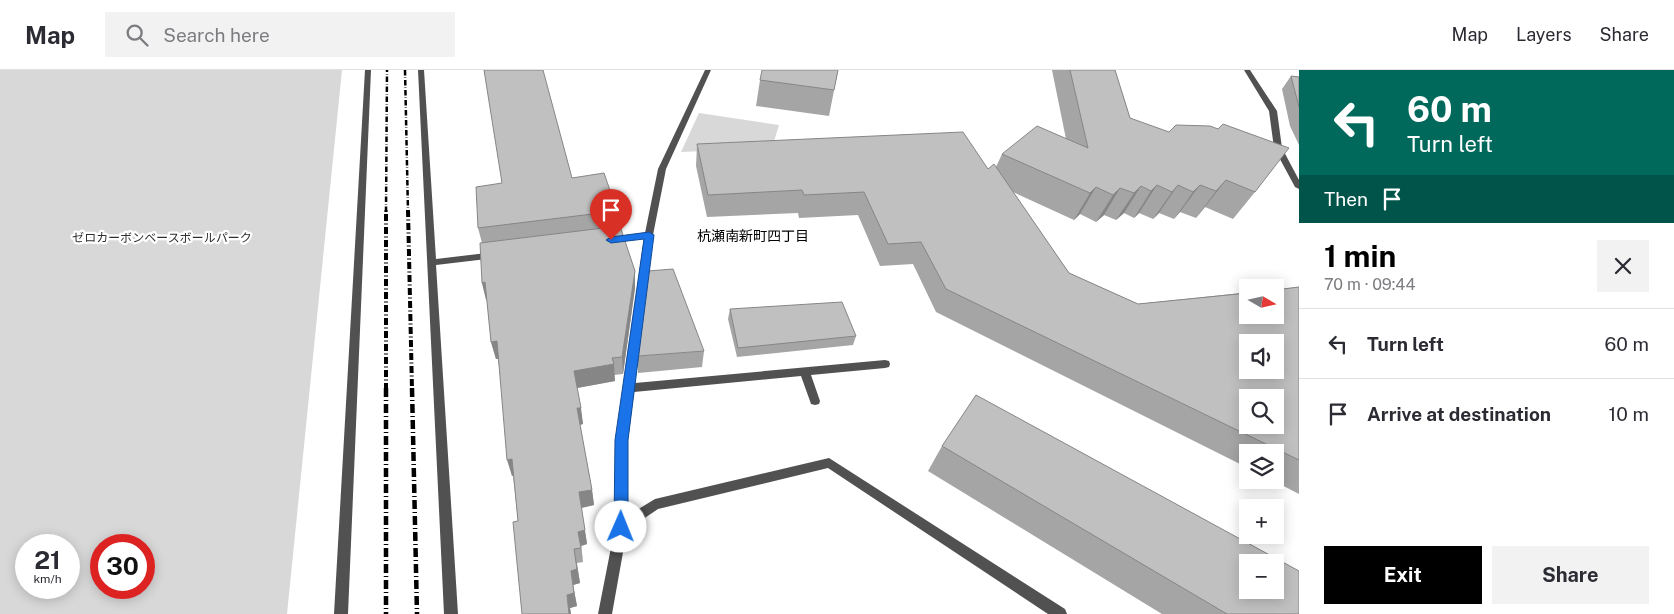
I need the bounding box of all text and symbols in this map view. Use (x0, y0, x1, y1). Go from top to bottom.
search box (105, 12, 455, 57)
text: Map (25, 21, 75, 49)
icon: search (123, 21, 151, 49)
text: Search here (163, 24, 270, 46)
text: Map (1452, 24, 1488, 45)
text: Layers (1516, 24, 1572, 45)
text: Share (1600, 24, 1649, 45)
text: 60 m (1407, 89, 1492, 130)
icon: left (1324, 90, 1389, 155)
text: Turn left (1407, 131, 1493, 157)
icon: arrive (1378, 185, 1406, 213)
text: Then (1324, 188, 1368, 210)
pin (590, 189, 632, 240)
icon: arrive (597, 196, 625, 224)
district label: 杭瀬南新町四丁目 (697, 228, 809, 244)
park label: ゼロカーボンベースボールパーク (72, 231, 252, 245)
text: 1 min (1324, 238, 1396, 274)
button: close (1597, 240, 1649, 292)
text: 70 m · 09:44 (1324, 275, 1415, 294)
north arrow (1239, 279, 1284, 324)
map controls (1239, 279, 1284, 599)
icon: left (1324, 330, 1352, 358)
text: Turn left (1367, 333, 1444, 355)
text: 60 m (1605, 333, 1649, 355)
button: sound (1239, 334, 1284, 379)
button: search (1239, 389, 1284, 434)
icon: arrive (1324, 400, 1352, 428)
text: Arrive at destination (1367, 403, 1551, 425)
text: 10 m (1609, 403, 1649, 425)
button: layers (1239, 444, 1284, 489)
button: + (1239, 499, 1284, 544)
position arrow (594, 500, 646, 552)
speed limit sign: 30 (90, 534, 155, 599)
text: 21 (34, 545, 61, 575)
button: Exit (1324, 546, 1482, 604)
button: Share (1492, 546, 1649, 604)
button: − (1239, 554, 1284, 599)
text: km/h (33, 572, 62, 586)

